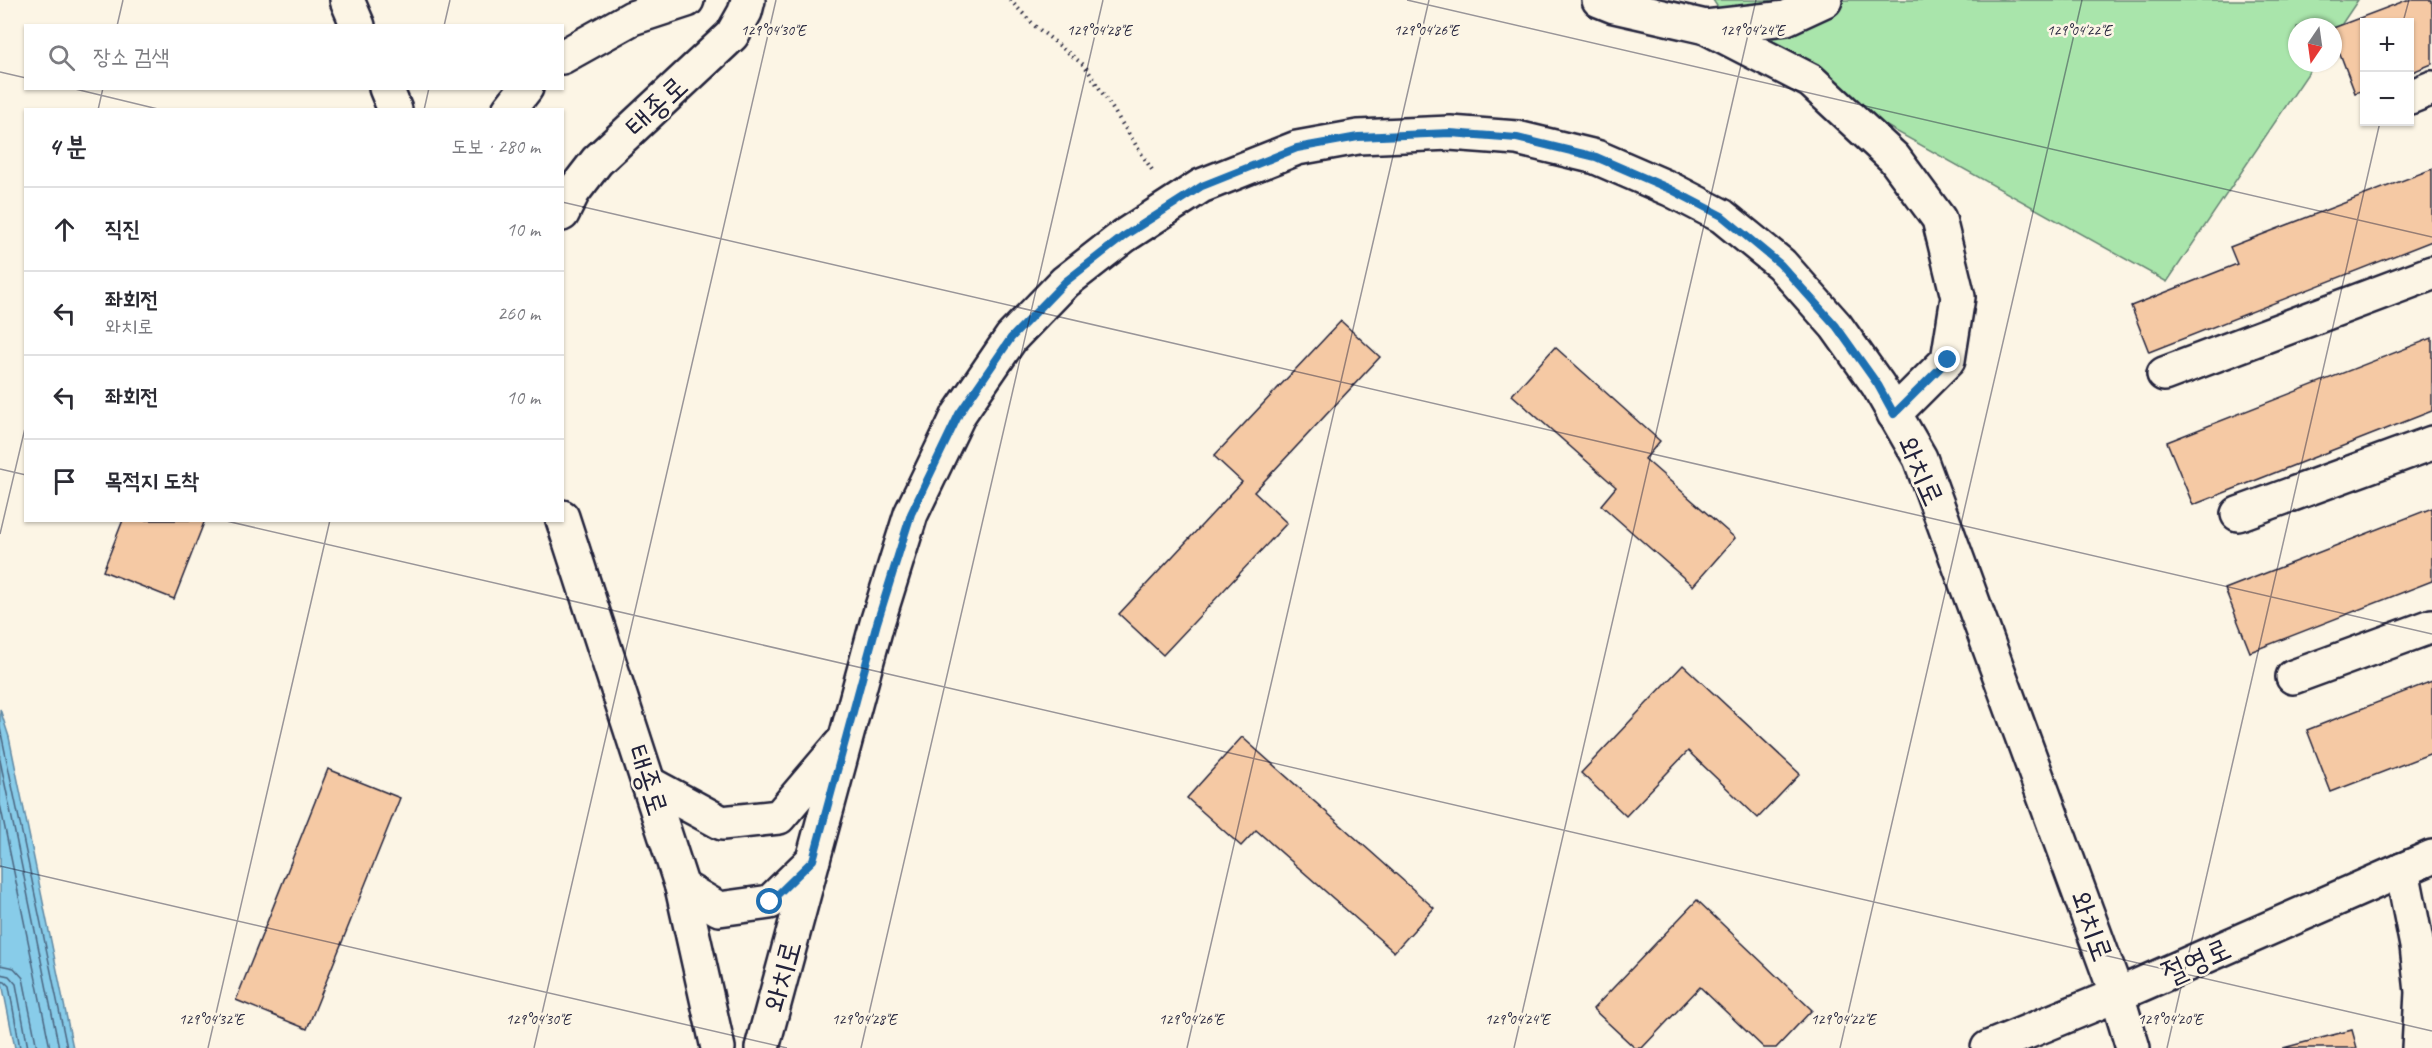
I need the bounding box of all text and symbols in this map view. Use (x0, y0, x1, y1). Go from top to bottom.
north arrow (2288, 18, 2342, 72)
map controls (2360, 18, 2414, 126)
button: + (2360, 18, 2414, 72)
text: 129°04'30"E (741, 21, 807, 40)
text: 129°04'28"E (1067, 21, 1133, 40)
text: 129°04'26"E (1394, 21, 1460, 40)
text: 129°04'24"E (1720, 21, 1786, 40)
text: 129°04'22"E (2047, 21, 2113, 40)
search box (24, 24, 564, 90)
icon: search (45, 41, 78, 74)
text: 장소 검색 (93, 43, 169, 71)
street label: 태종로 (617, 67, 695, 145)
button: − (2360, 72, 2414, 126)
text: 4 분 (48, 130, 87, 163)
text: 도보 · 280 m (451, 134, 540, 159)
icon: ahead (48, 213, 81, 246)
text: 직진 (105, 215, 140, 243)
text: 10 m (506, 217, 540, 242)
text: 좌회전 (105, 286, 158, 314)
icon: left (48, 297, 81, 330)
text: 260 m (497, 301, 540, 326)
text: 와치로 (105, 314, 153, 339)
route end (1934, 346, 1960, 372)
icon: left (48, 381, 81, 414)
text: 좌회전 (105, 383, 158, 411)
text: 10 m (506, 385, 540, 410)
street label: 와치로 (1889, 430, 1953, 512)
icon: arrive (48, 465, 81, 498)
text: 목적지 도착 (105, 467, 199, 495)
street label: 태종로 (619, 740, 677, 820)
street label: 와치로 (2062, 885, 2122, 967)
route start (756, 888, 782, 914)
street label: 절영로 (2155, 929, 2237, 993)
street label: 와치로 (754, 936, 810, 1016)
text: 129°04'32"E (179, 1010, 245, 1029)
text: 129°04'30"E (506, 1010, 572, 1029)
text: 129°04'28"E (832, 1010, 898, 1029)
text: 129°04'26"E (1159, 1010, 1225, 1029)
text: 129°04'24"E (1485, 1010, 1551, 1029)
text: 129°04'22"E (1811, 1010, 1877, 1029)
text: 129°04'20"E (2138, 1010, 2204, 1029)

